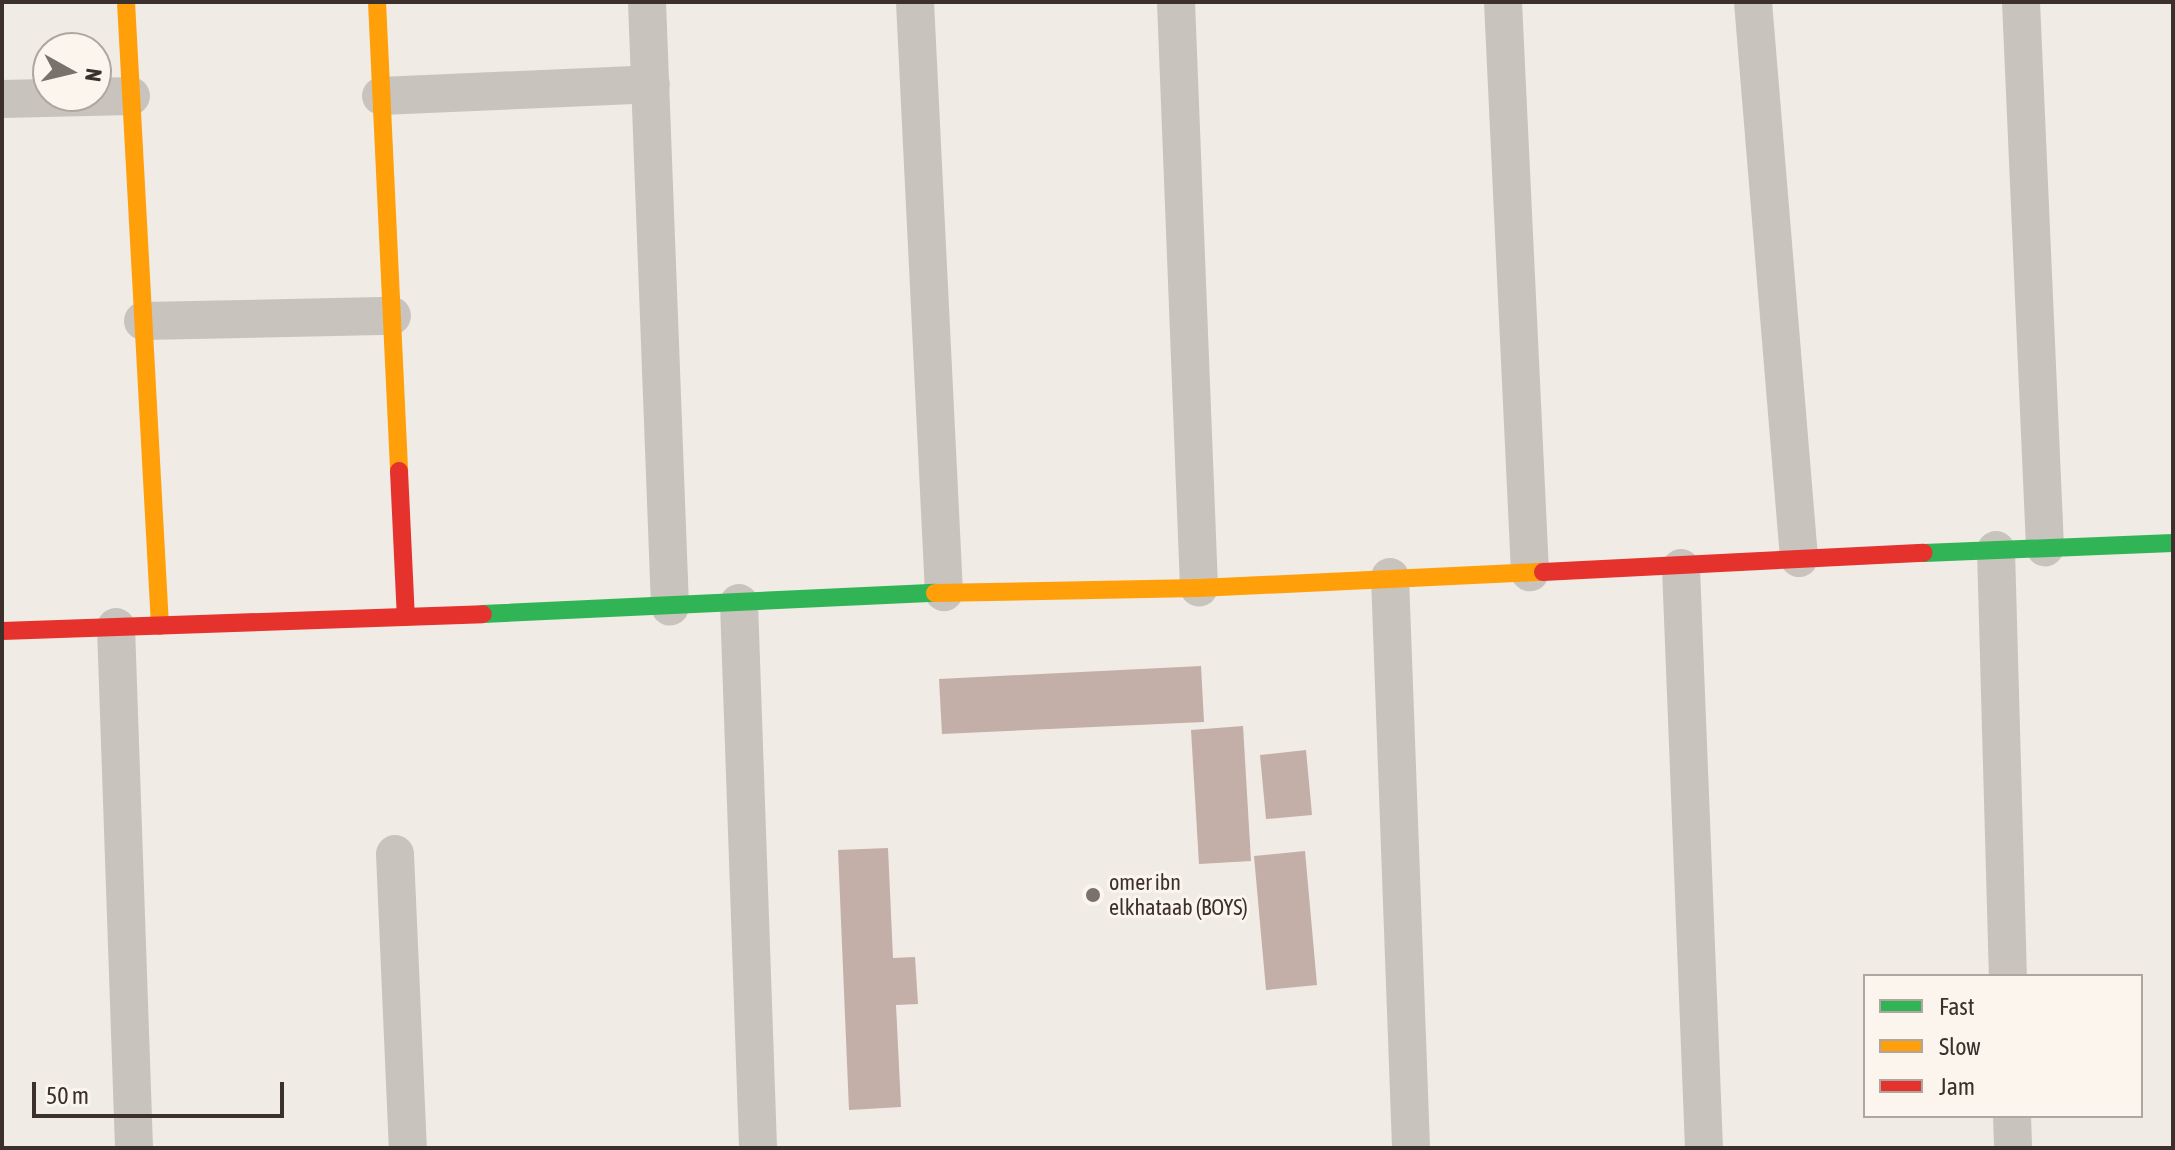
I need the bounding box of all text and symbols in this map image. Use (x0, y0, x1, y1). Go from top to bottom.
north arrow (32, 32, 112, 112)
text: N (80, 67, 108, 83)
place label: omer ibn elkhataab (BOYS) (1109, 869, 1248, 920)
marker: omer ibn elkhataab (BOYS) (1084, 886, 1102, 904)
legend (1863, 974, 2143, 1118)
text: Fast (1939, 993, 1975, 1020)
text: Slow (1939, 1033, 1981, 1060)
scale bar (36, 1066, 288, 1116)
text: Jam (1939, 1073, 1975, 1100)
text: 50 m (46, 1082, 89, 1109)

